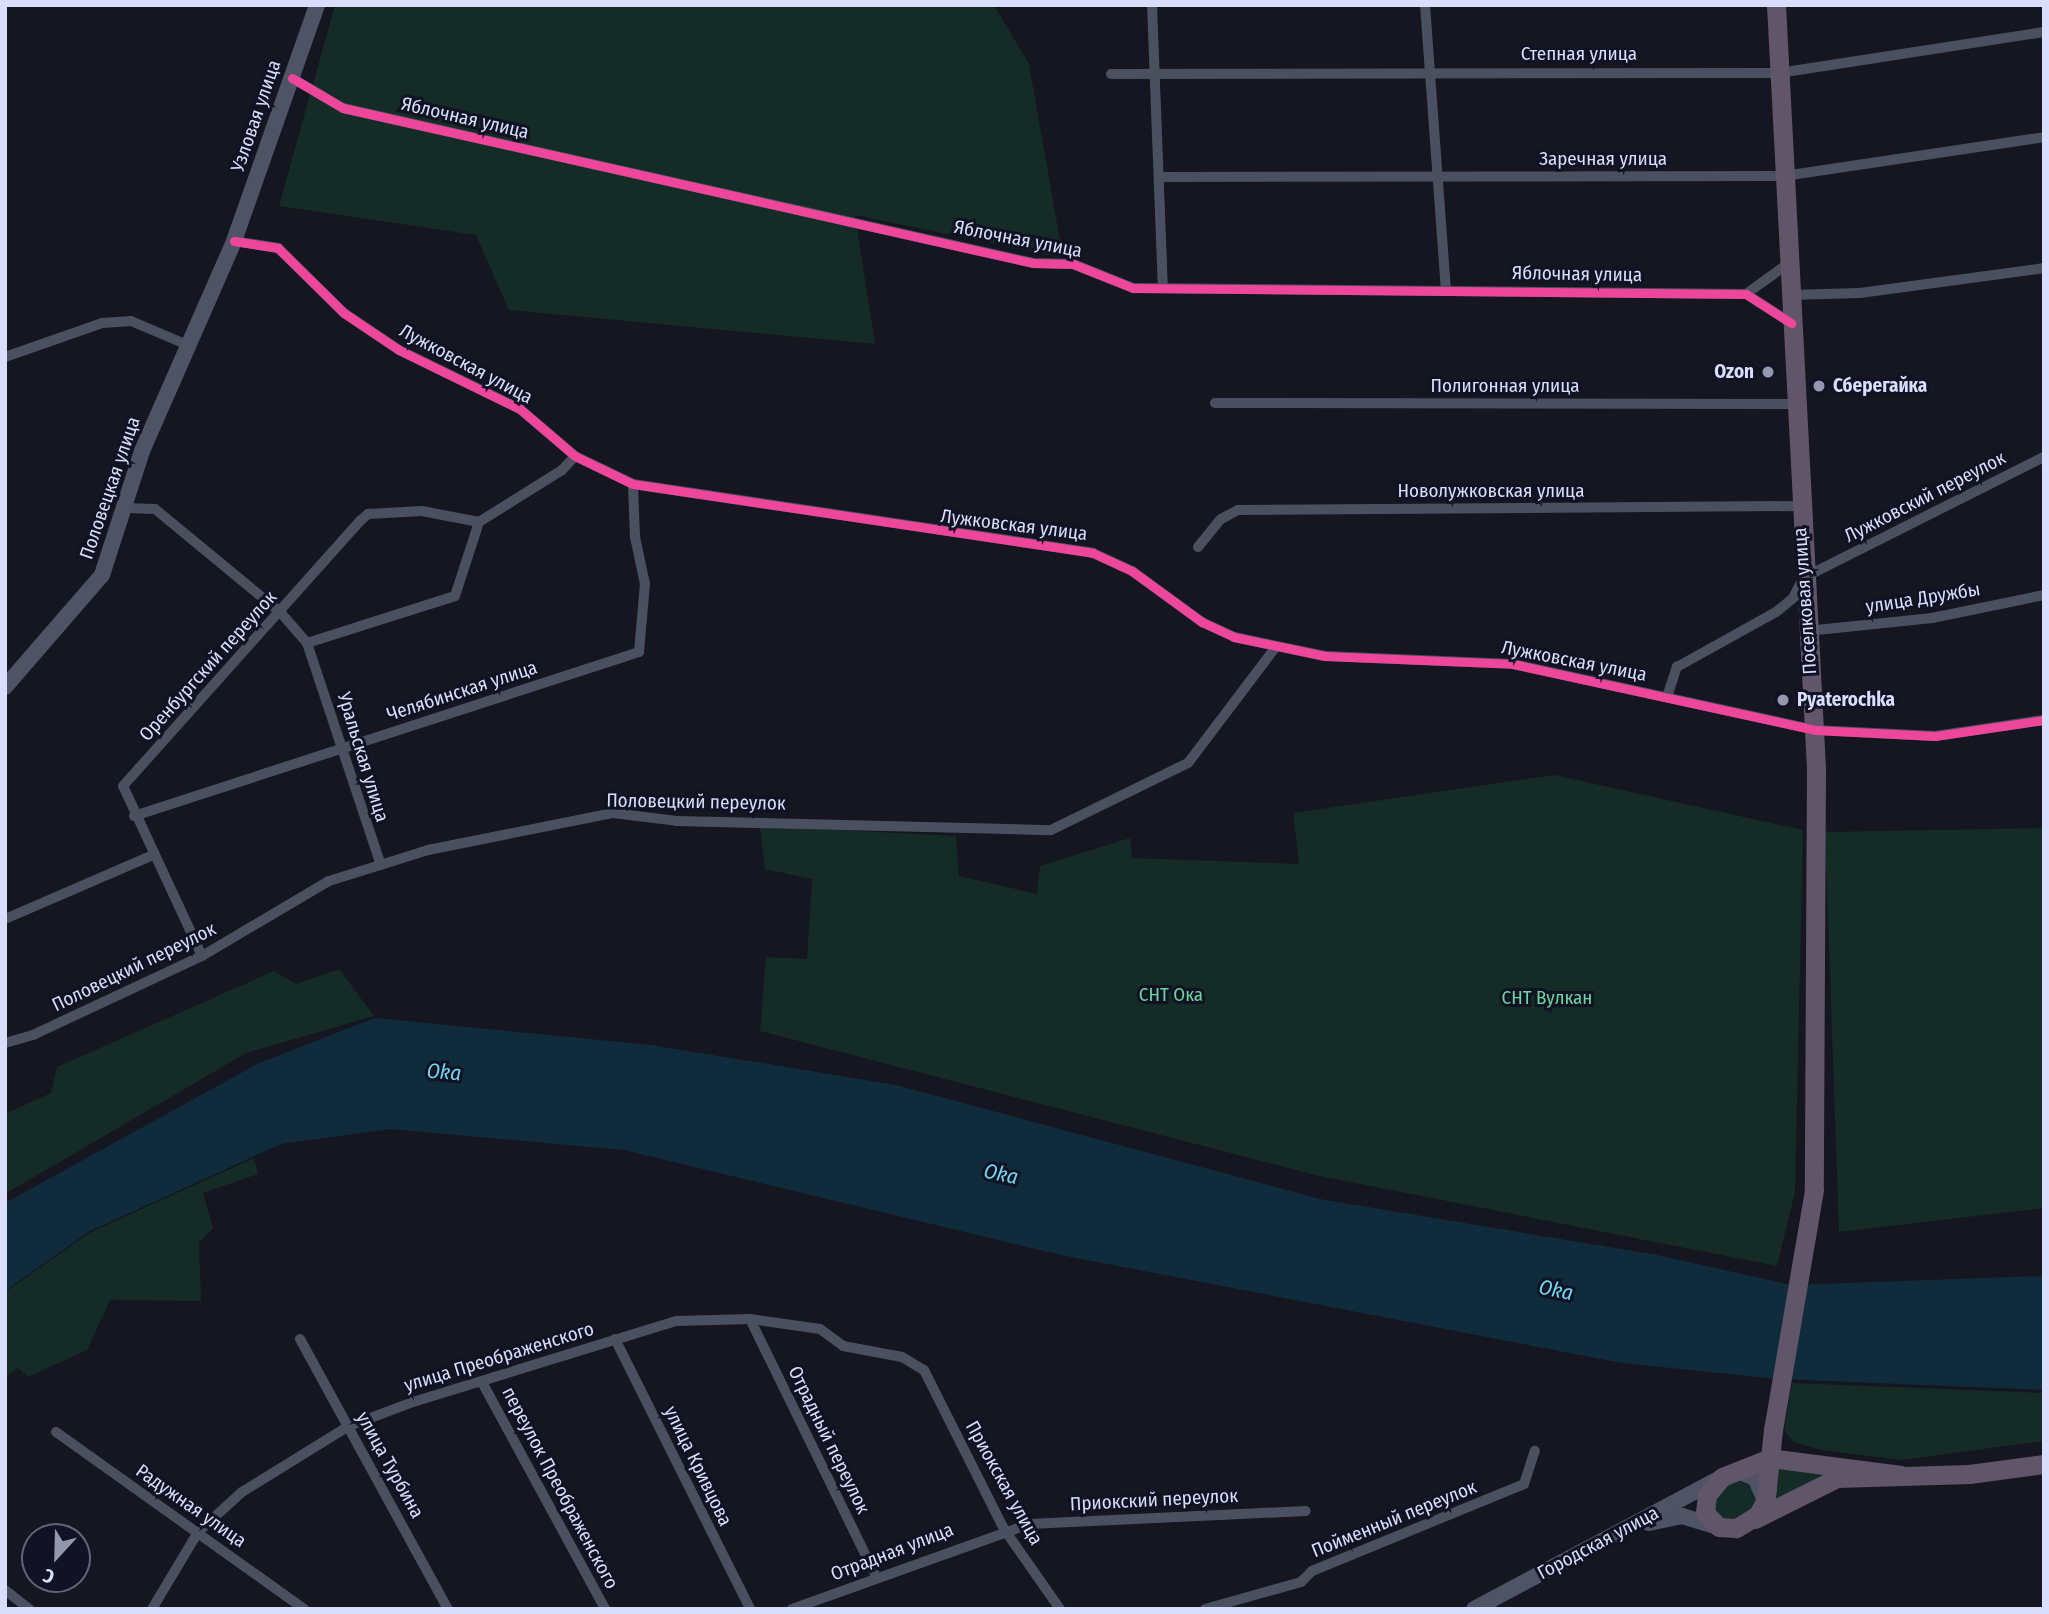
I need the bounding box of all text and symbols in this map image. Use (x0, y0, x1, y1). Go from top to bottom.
street label: Степная улица (1521, 43, 1637, 65)
street label: Узловая улица (226, 57, 286, 175)
street label: Яблочная улица (399, 92, 531, 144)
street label: Заречная улица (1539, 148, 1667, 170)
street label: Яблочная улица (952, 215, 1084, 263)
street label: Яблочная улица (1512, 261, 1642, 287)
street label: Лужковская улица (395, 319, 537, 409)
place label: Ozon (1714, 361, 1754, 383)
marker: Ozon (1760, 364, 1776, 380)
street label: Полигонная улица (1430, 375, 1580, 397)
place label: Сберегайка (1833, 375, 1927, 397)
marker: Сберегайка (1811, 378, 1827, 394)
street label: Половецкая улица (75, 414, 145, 562)
street label: Лужковский переулок (1841, 446, 2009, 548)
street label: Новолужковская улица (1398, 480, 1584, 502)
street label: Лужковская улица (939, 505, 1089, 545)
street label: Поселковая улица (1788, 527, 1822, 675)
street label: улица Дружбы (1864, 578, 1982, 618)
street label: Оренбургский переулок (134, 586, 282, 746)
street label: Лужковская улица (1499, 636, 1649, 686)
street label: Челябинская улица (384, 656, 540, 726)
street label: Уральская улица (332, 689, 394, 825)
place label: Pyaterochka (1797, 689, 1895, 711)
marker: Pyaterochka (1775, 692, 1791, 708)
street label: Половецкий переулок (606, 789, 786, 815)
street label: Половецкий переулок (48, 917, 220, 1017)
park label: СНТ Ока (1139, 984, 1203, 1006)
park label: СНТ Вулкан (1502, 987, 1592, 1009)
water label: Oka (426, 1058, 462, 1086)
water label: Oka (982, 1158, 1020, 1190)
water label: Oka (1537, 1274, 1575, 1306)
street label: улица Преображенского (401, 1317, 597, 1397)
street label: Отрадный переулок (783, 1362, 875, 1518)
street label: переулок Преображенского (497, 1383, 623, 1593)
street label: улица Кривцова (659, 1402, 737, 1530)
street label: улица Турбина (351, 1408, 429, 1522)
street label: Приокская улица (961, 1417, 1047, 1549)
street label: Радужная улица (131, 1460, 251, 1552)
street label: Пойменный переулок (1308, 1475, 1480, 1563)
street label: Приокский переулок (1069, 1484, 1239, 1516)
street label: Городская улица (1534, 1502, 1662, 1584)
street label: Отрадная улица (828, 1518, 956, 1586)
north arrow (21, 1523, 91, 1593)
text: С (40, 1564, 58, 1589)

